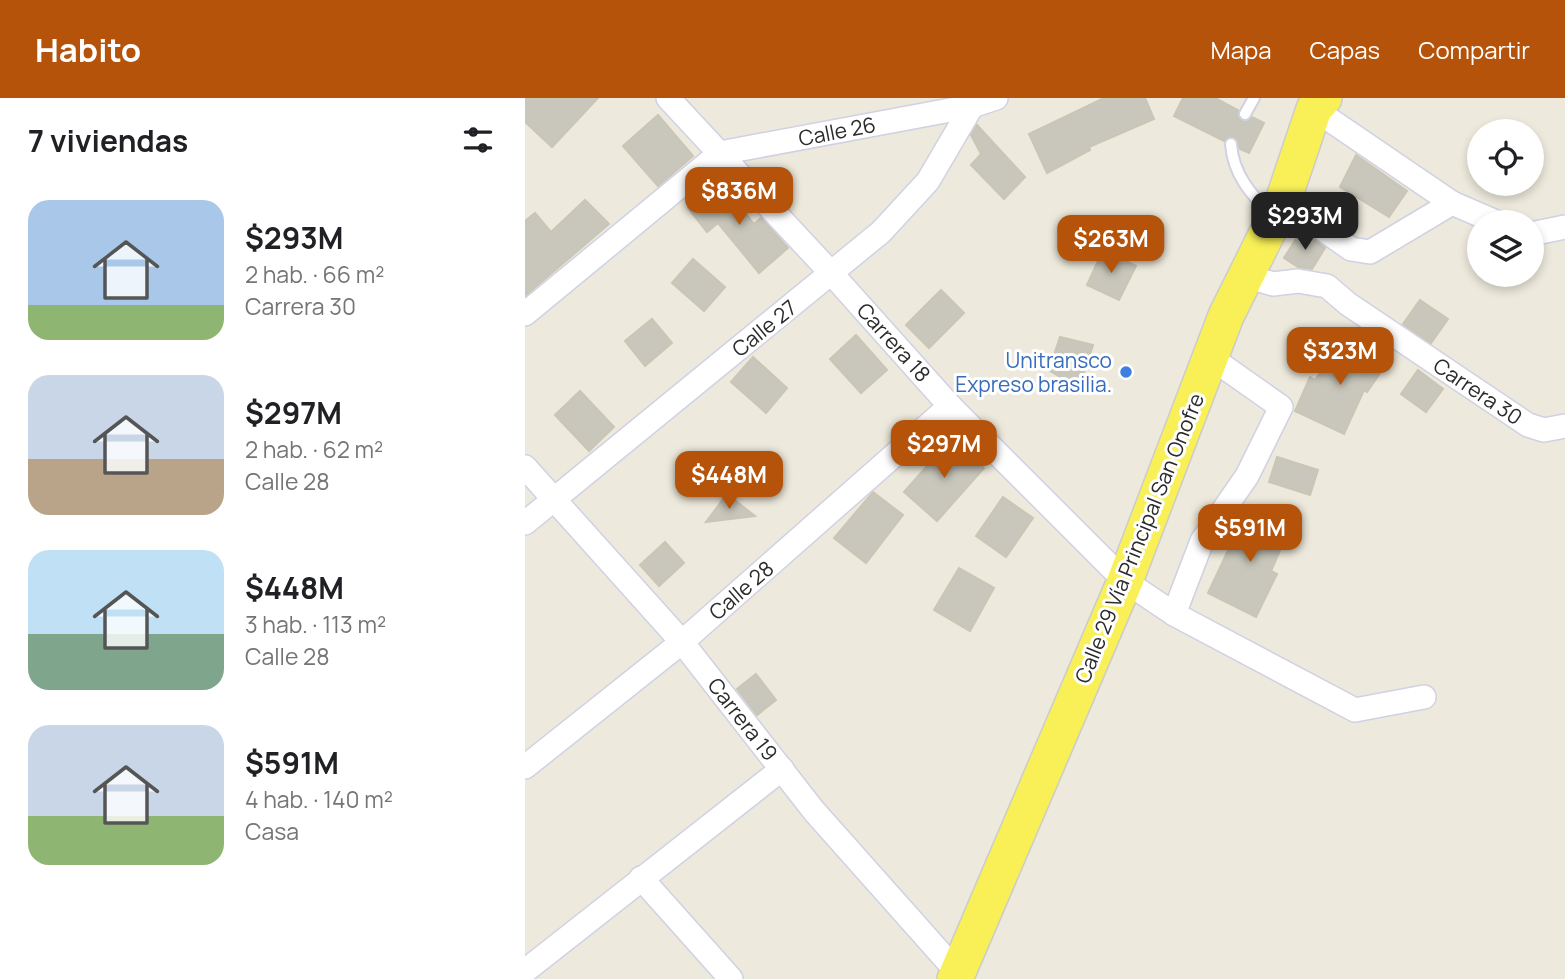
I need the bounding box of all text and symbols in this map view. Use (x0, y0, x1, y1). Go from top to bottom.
text: Habito (35, 27, 141, 72)
text: Mapa (1211, 33, 1272, 66)
text: Capas (1310, 33, 1380, 66)
text: Compartir (1418, 33, 1530, 66)
street label: Calle 26 (796, 110, 878, 152)
map controls (1467, 119, 1544, 287)
button: locate (1467, 119, 1544, 196)
text: 7 viviendas (28, 120, 188, 161)
icon: filters (459, 121, 497, 159)
pin: $836M (690, 167, 788, 227)
text: $836M (701, 174, 777, 206)
pin: $293M (1256, 192, 1354, 252)
text: $293M (1267, 199, 1343, 231)
button: layers (1467, 210, 1544, 287)
pin: $263M (1062, 216, 1160, 275)
text: $293M (245, 217, 343, 258)
text: $263M (1073, 222, 1149, 254)
icon: home (84, 228, 168, 312)
text: 2 hab. · 66 m² (245, 258, 384, 290)
text: Carrera 30 (245, 290, 356, 322)
street label: Calle 27 (726, 293, 802, 363)
street label: Carrera 18 (851, 296, 937, 388)
pin: $323M (1291, 328, 1389, 387)
text: $323M (1303, 334, 1377, 366)
place label: Unitransco Expreso brasilia. (955, 346, 1112, 398)
street label: Carrera 30 (1428, 351, 1528, 431)
marker: Unitransco Expreso brasilia. (1118, 364, 1134, 380)
street label: Calle 29 Vía Principal San Onofre (1068, 389, 1210, 687)
text: $297M (245, 392, 342, 433)
icon: home (84, 403, 168, 487)
pin: $297M (895, 420, 993, 480)
text: $297M (907, 427, 981, 459)
text: 2 hab. · 62 m² (245, 433, 383, 465)
pin: $448M (680, 452, 778, 511)
text: $448M (691, 458, 767, 490)
text: Calle 28 (245, 465, 329, 497)
pin: $591M (1201, 504, 1299, 564)
text: $591M (1214, 511, 1286, 543)
street label: Calle 28 (703, 554, 779, 626)
text: $448M (245, 567, 344, 608)
icon: home (84, 578, 168, 662)
text: 3 hab. · 113 m² (245, 608, 386, 640)
text: Calle 28 (245, 640, 329, 672)
street label: Carrera 19 (702, 672, 784, 766)
text: $591M (245, 742, 339, 783)
icon: home (84, 753, 168, 837)
text: 4 hab. · 140 m² (245, 783, 393, 815)
text: Casa (245, 815, 299, 847)

